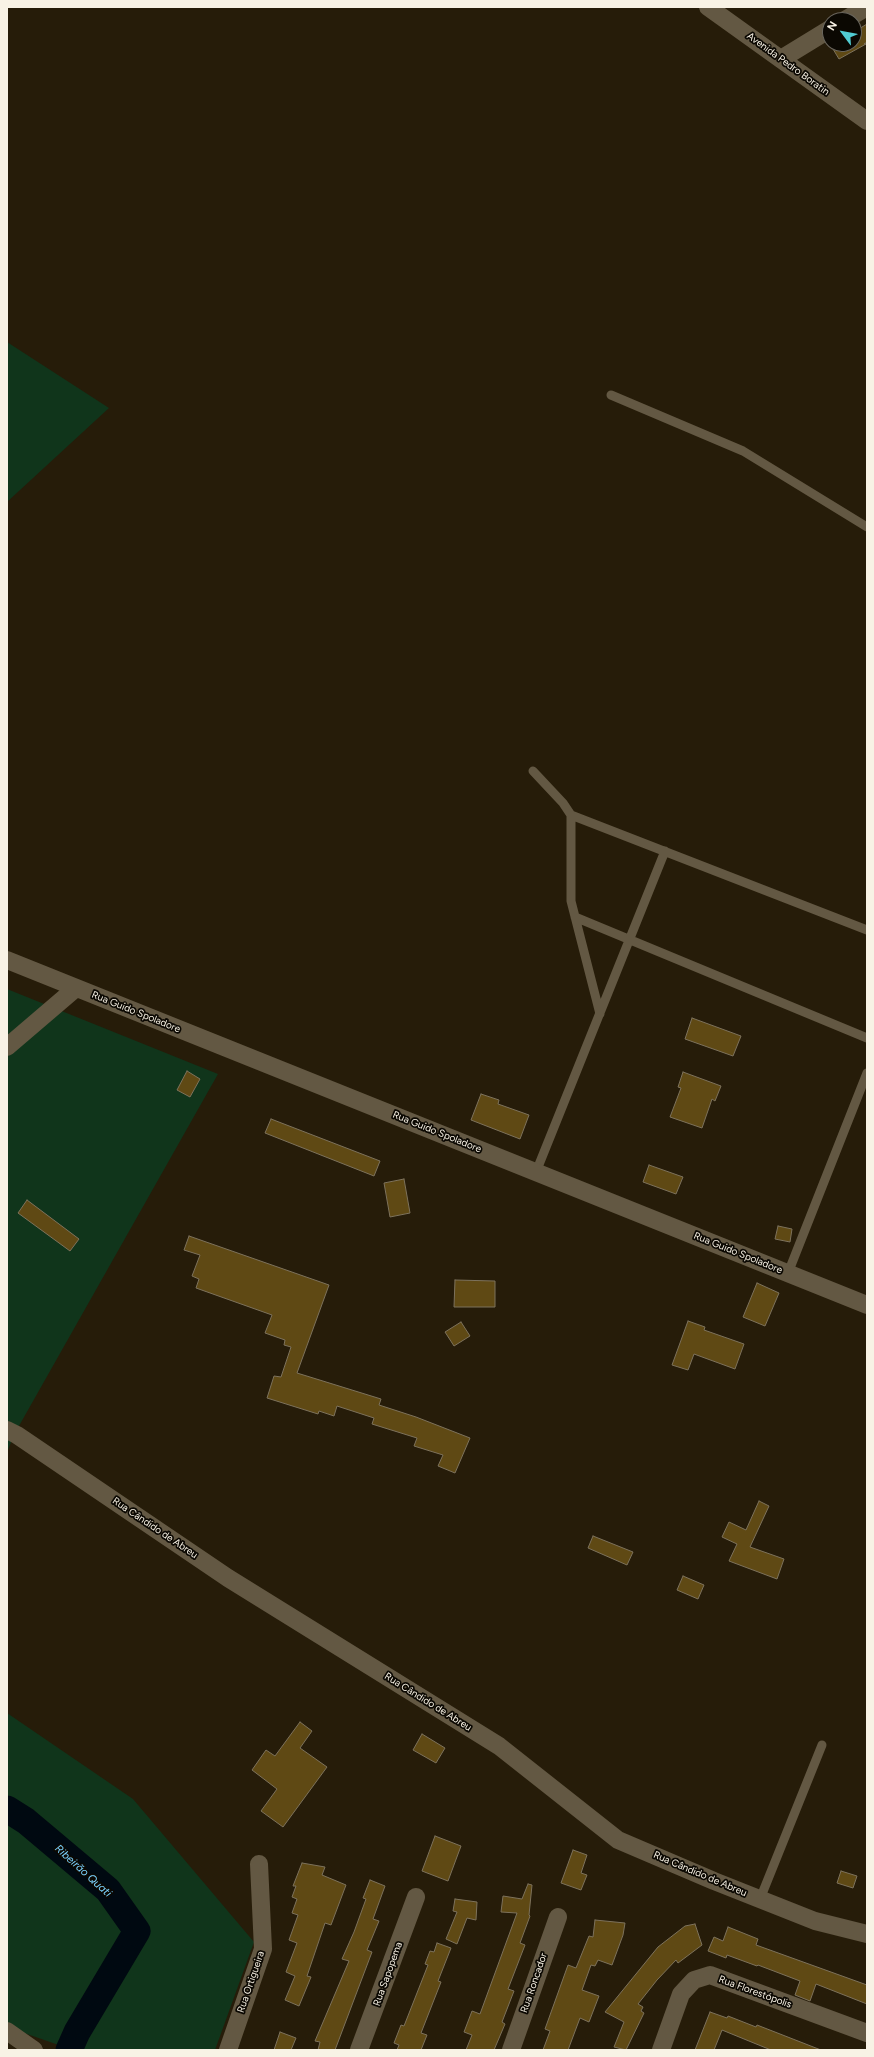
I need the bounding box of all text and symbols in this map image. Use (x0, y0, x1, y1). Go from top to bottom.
north arrow (822, 12, 862, 52)
text: N (824, 19, 840, 33)
street label: Avenida Pedro Boratin (744, 30, 832, 98)
street label: Rua Guido Spoladore (90, 989, 182, 1035)
street label: Rua Guido Spoladore (391, 1109, 483, 1155)
street label: Rua Guido Spoladore (692, 1230, 784, 1276)
street label: Rua Cândido de Abreu (110, 1495, 200, 1561)
street label: Rua Cândido de Abreu (382, 1670, 474, 1734)
water label: Ribeirão Quati (52, 1842, 114, 1900)
street label: Rua Cândido de Abreu (651, 1849, 749, 1899)
street label: Rua Sapopema (371, 1940, 405, 2008)
street label: Rua Ortigueira (235, 1950, 267, 2014)
street label: Rua Roncador (518, 1951, 550, 2015)
street label: Rua Florestópolis (717, 1973, 793, 2011)

